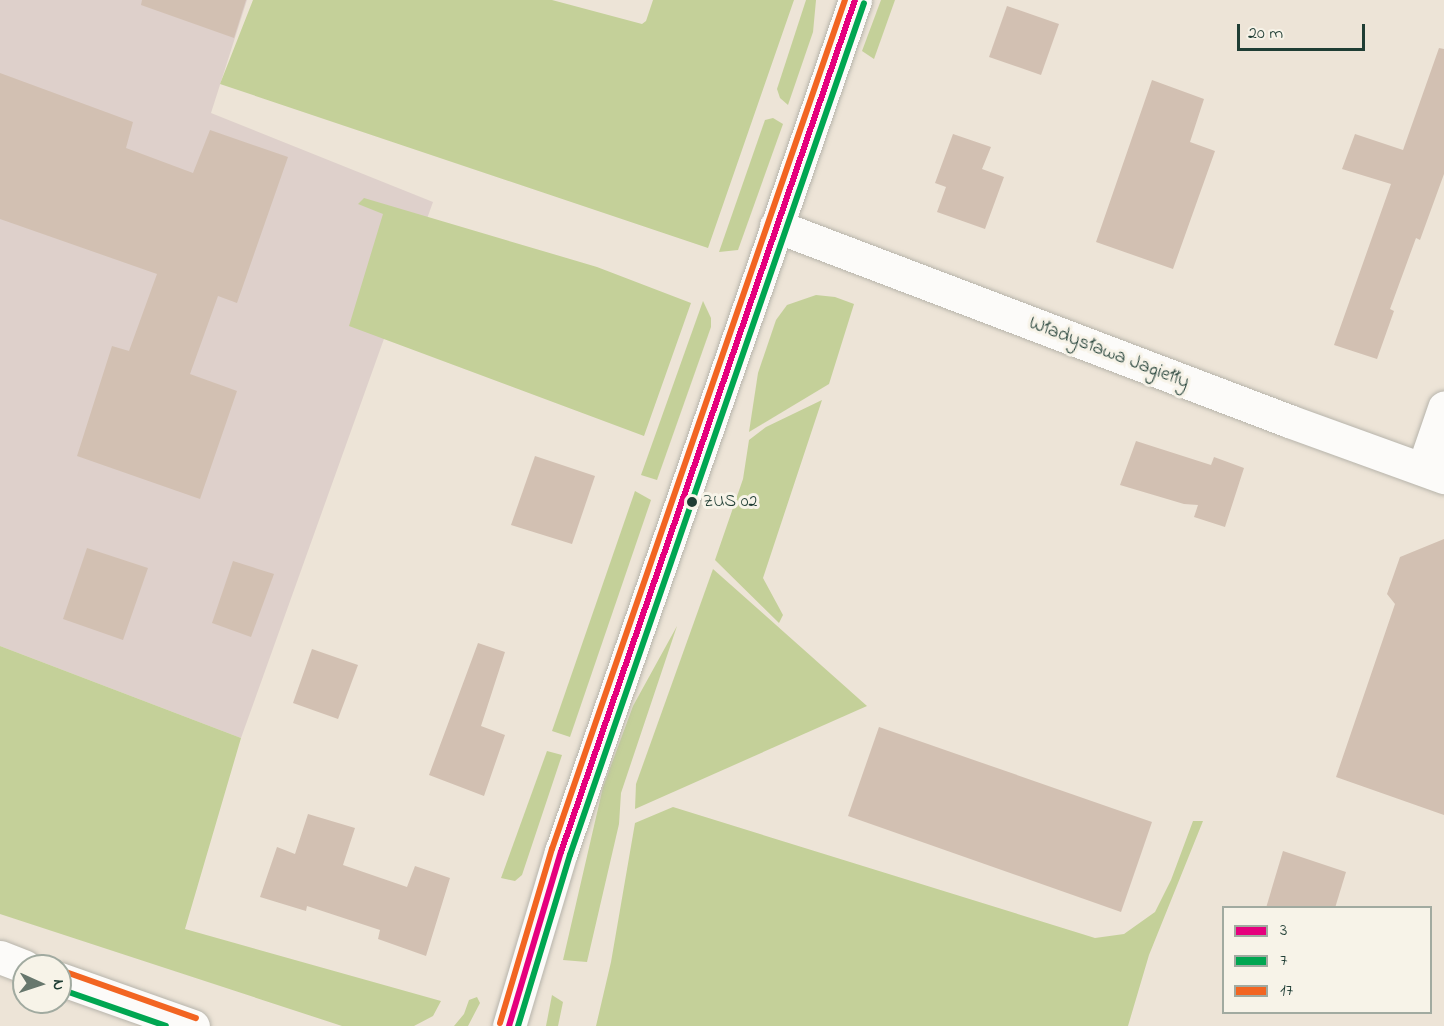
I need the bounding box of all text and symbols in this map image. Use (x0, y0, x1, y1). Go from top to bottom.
scale bar (1240, 12, 1368, 50)
text: 20 m (1248, 21, 1283, 47)
street label: Władysława Jagiełły (1025, 311, 1193, 395)
place label: ZUS 02 (703, 491, 757, 513)
marker: ZUS 02 (686, 496, 698, 508)
legend (1222, 906, 1432, 1014)
text: 3 (1280, 918, 1287, 944)
text: 7 (1280, 948, 1287, 974)
north arrow (12, 954, 72, 1014)
text: 17 (1280, 978, 1293, 1004)
text: N (46, 979, 70, 991)

